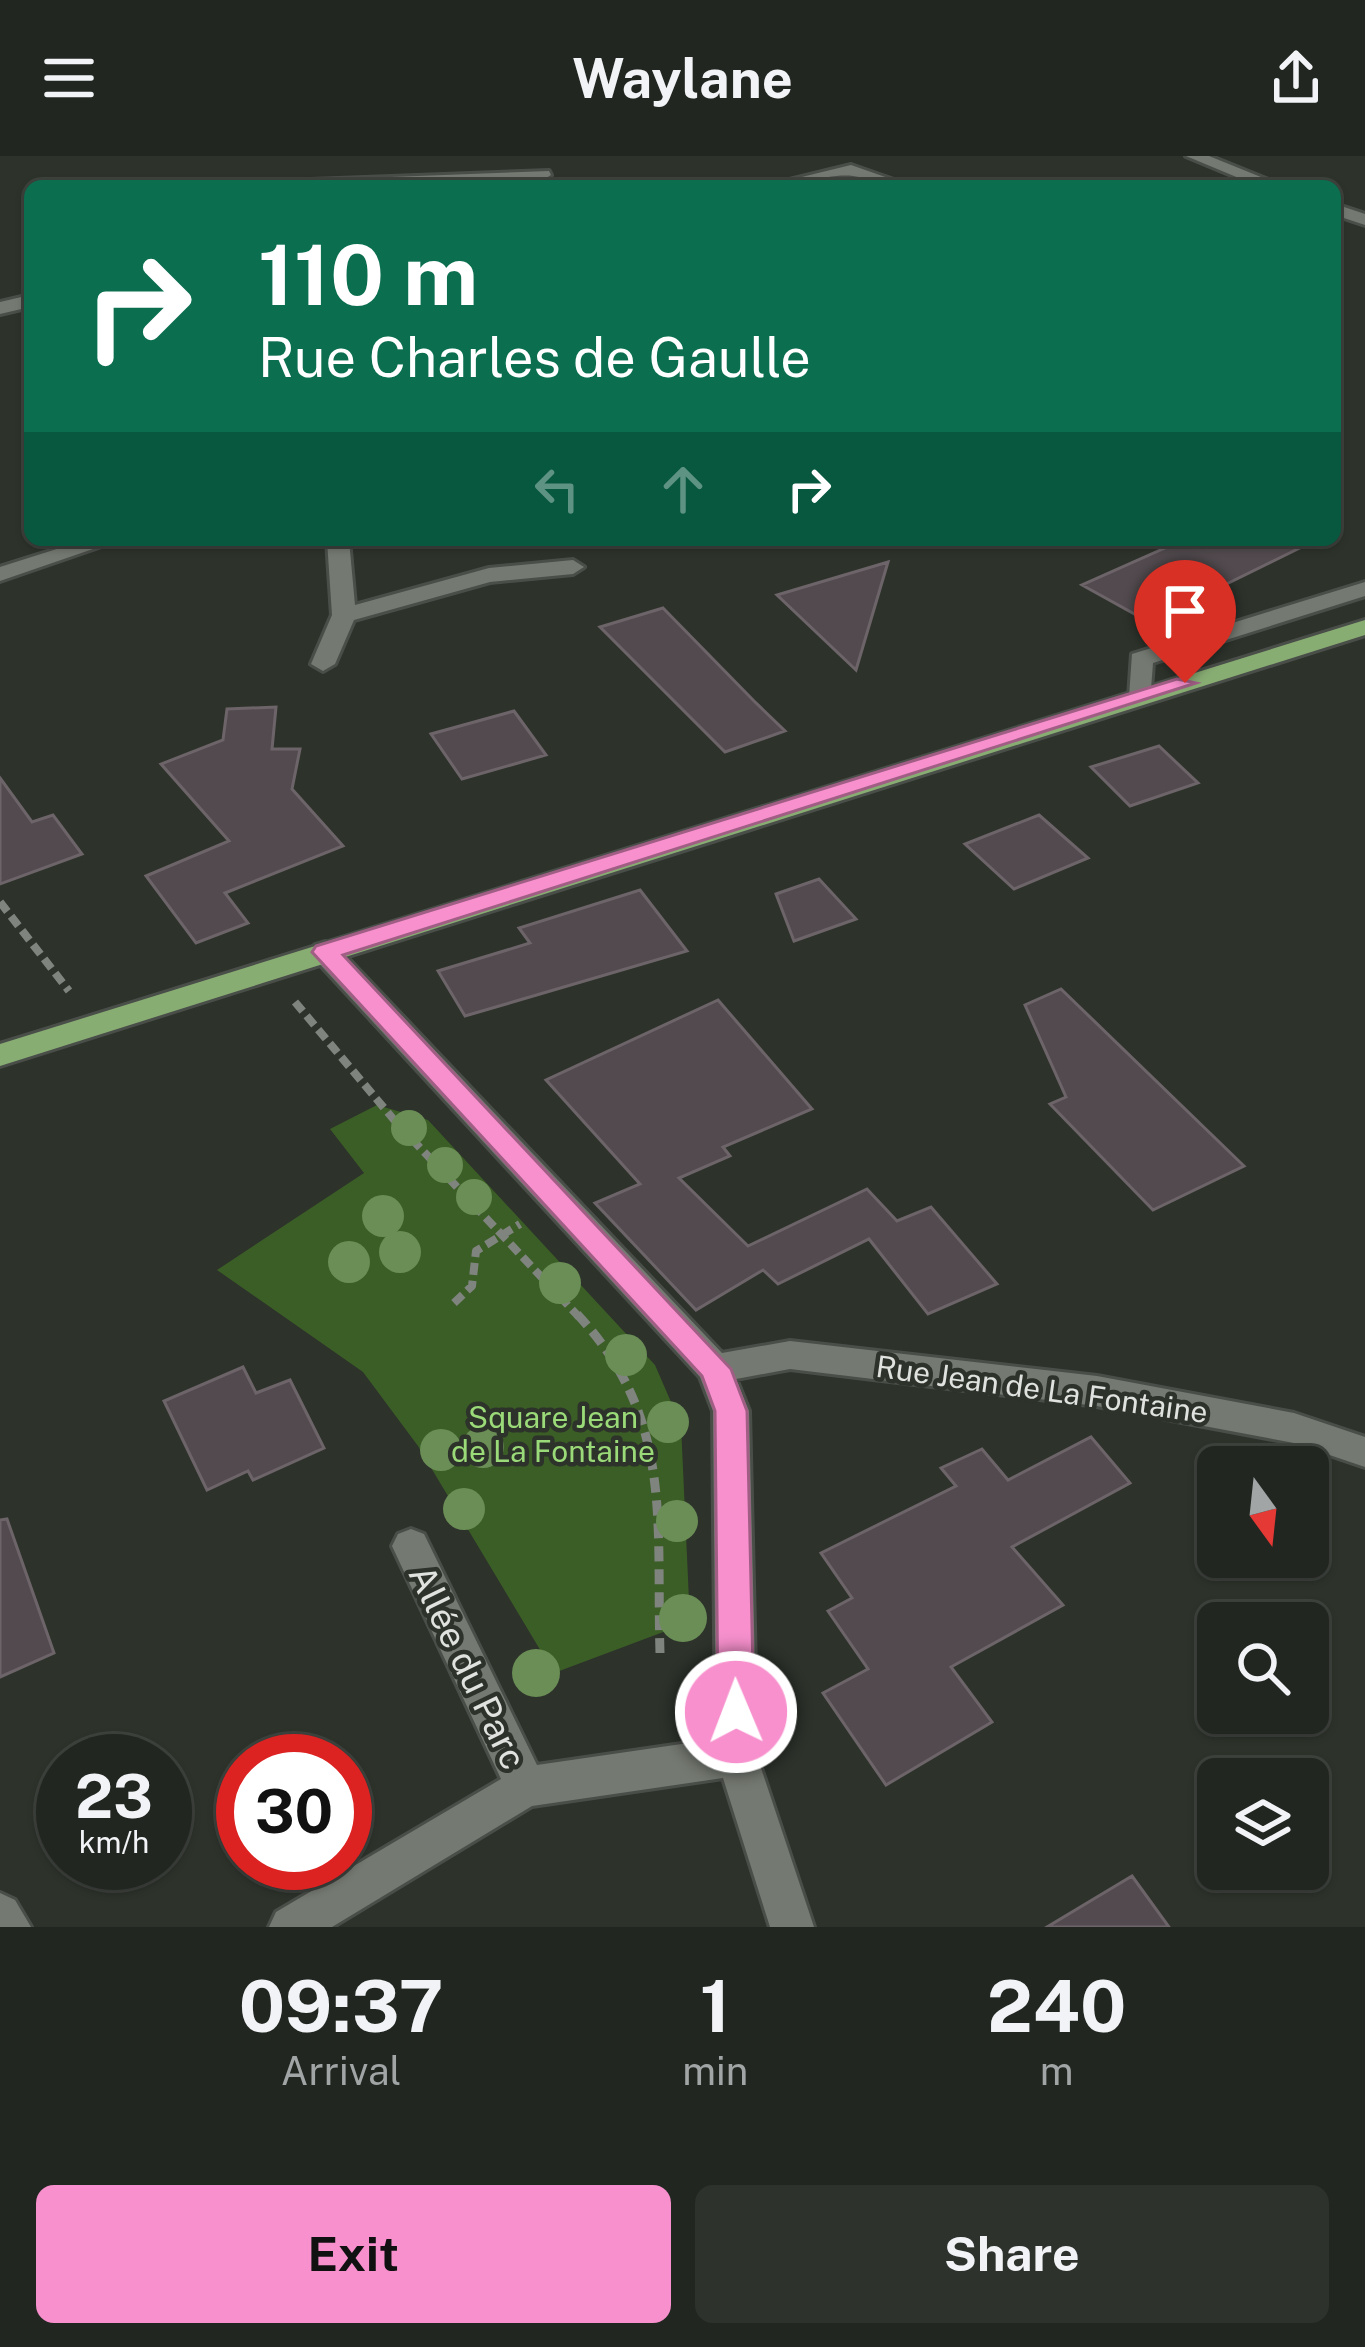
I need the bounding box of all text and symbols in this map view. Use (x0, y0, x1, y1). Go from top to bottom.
icon: menu (36, 45, 102, 111)
icon: share (1263, 45, 1329, 111)
text: Waylane (572, 47, 793, 110)
text: 110 m (258, 225, 478, 324)
icon: right (60, 228, 216, 384)
text: Rue Charles de Gaulle (258, 326, 811, 389)
icon: left (524, 456, 590, 522)
icon: ahead (650, 456, 716, 522)
icon: right (776, 456, 842, 522)
pin (1134, 560, 1236, 683)
icon: arrive (1152, 578, 1218, 644)
street label: Rue Jean de La Fontaine (874, 1348, 1210, 1430)
park label: Square Jean de La Fontaine (451, 1399, 655, 1469)
north arrow (1197, 1446, 1329, 1578)
map controls (1197, 1446, 1329, 1890)
street label: Allée du Parc (401, 1558, 535, 1776)
button: search (1197, 1602, 1329, 1734)
position arrow (673, 1649, 799, 1775)
speed limit sign: 30 (216, 1734, 372, 1890)
button: layers (1197, 1758, 1329, 1890)
text: 23 (75, 1761, 153, 1832)
text: km/h (79, 1824, 149, 1860)
text: 09:37 (239, 1964, 443, 2048)
text: 1 (700, 1964, 731, 2048)
text: 240 (987, 1964, 1126, 2048)
text: Arrival (281, 2048, 401, 2094)
text: min (682, 2048, 748, 2094)
text: m (1040, 2048, 1074, 2094)
button: Exit (36, 2185, 671, 2323)
button: Share (695, 2185, 1329, 2323)

